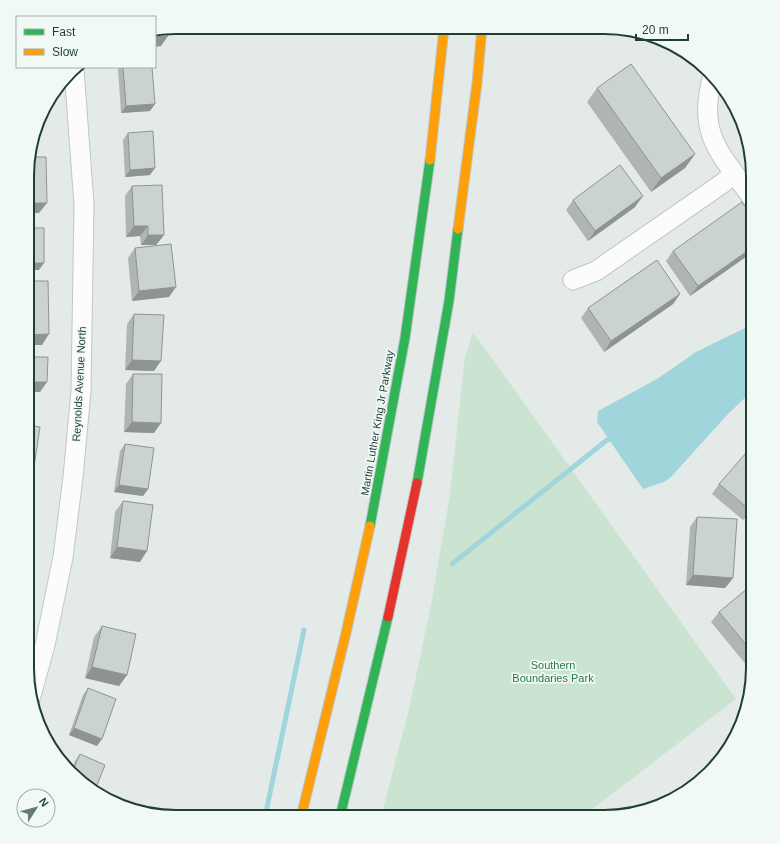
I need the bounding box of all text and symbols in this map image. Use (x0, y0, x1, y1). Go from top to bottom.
legend (16, 16, 156, 68)
scale bar (636, 16, 688, 42)
text: 20 m (642, 23, 669, 37)
text: Fast (52, 25, 76, 39)
text: Slow (52, 45, 78, 59)
street label: Reynolds Avenue North (70, 326, 88, 442)
street label: Martin Luther King Jr Parkway (358, 349, 396, 497)
park label: Southern Boundaries Park (512, 659, 594, 684)
north arrow (16, 788, 56, 828)
text: N (37, 795, 51, 809)

